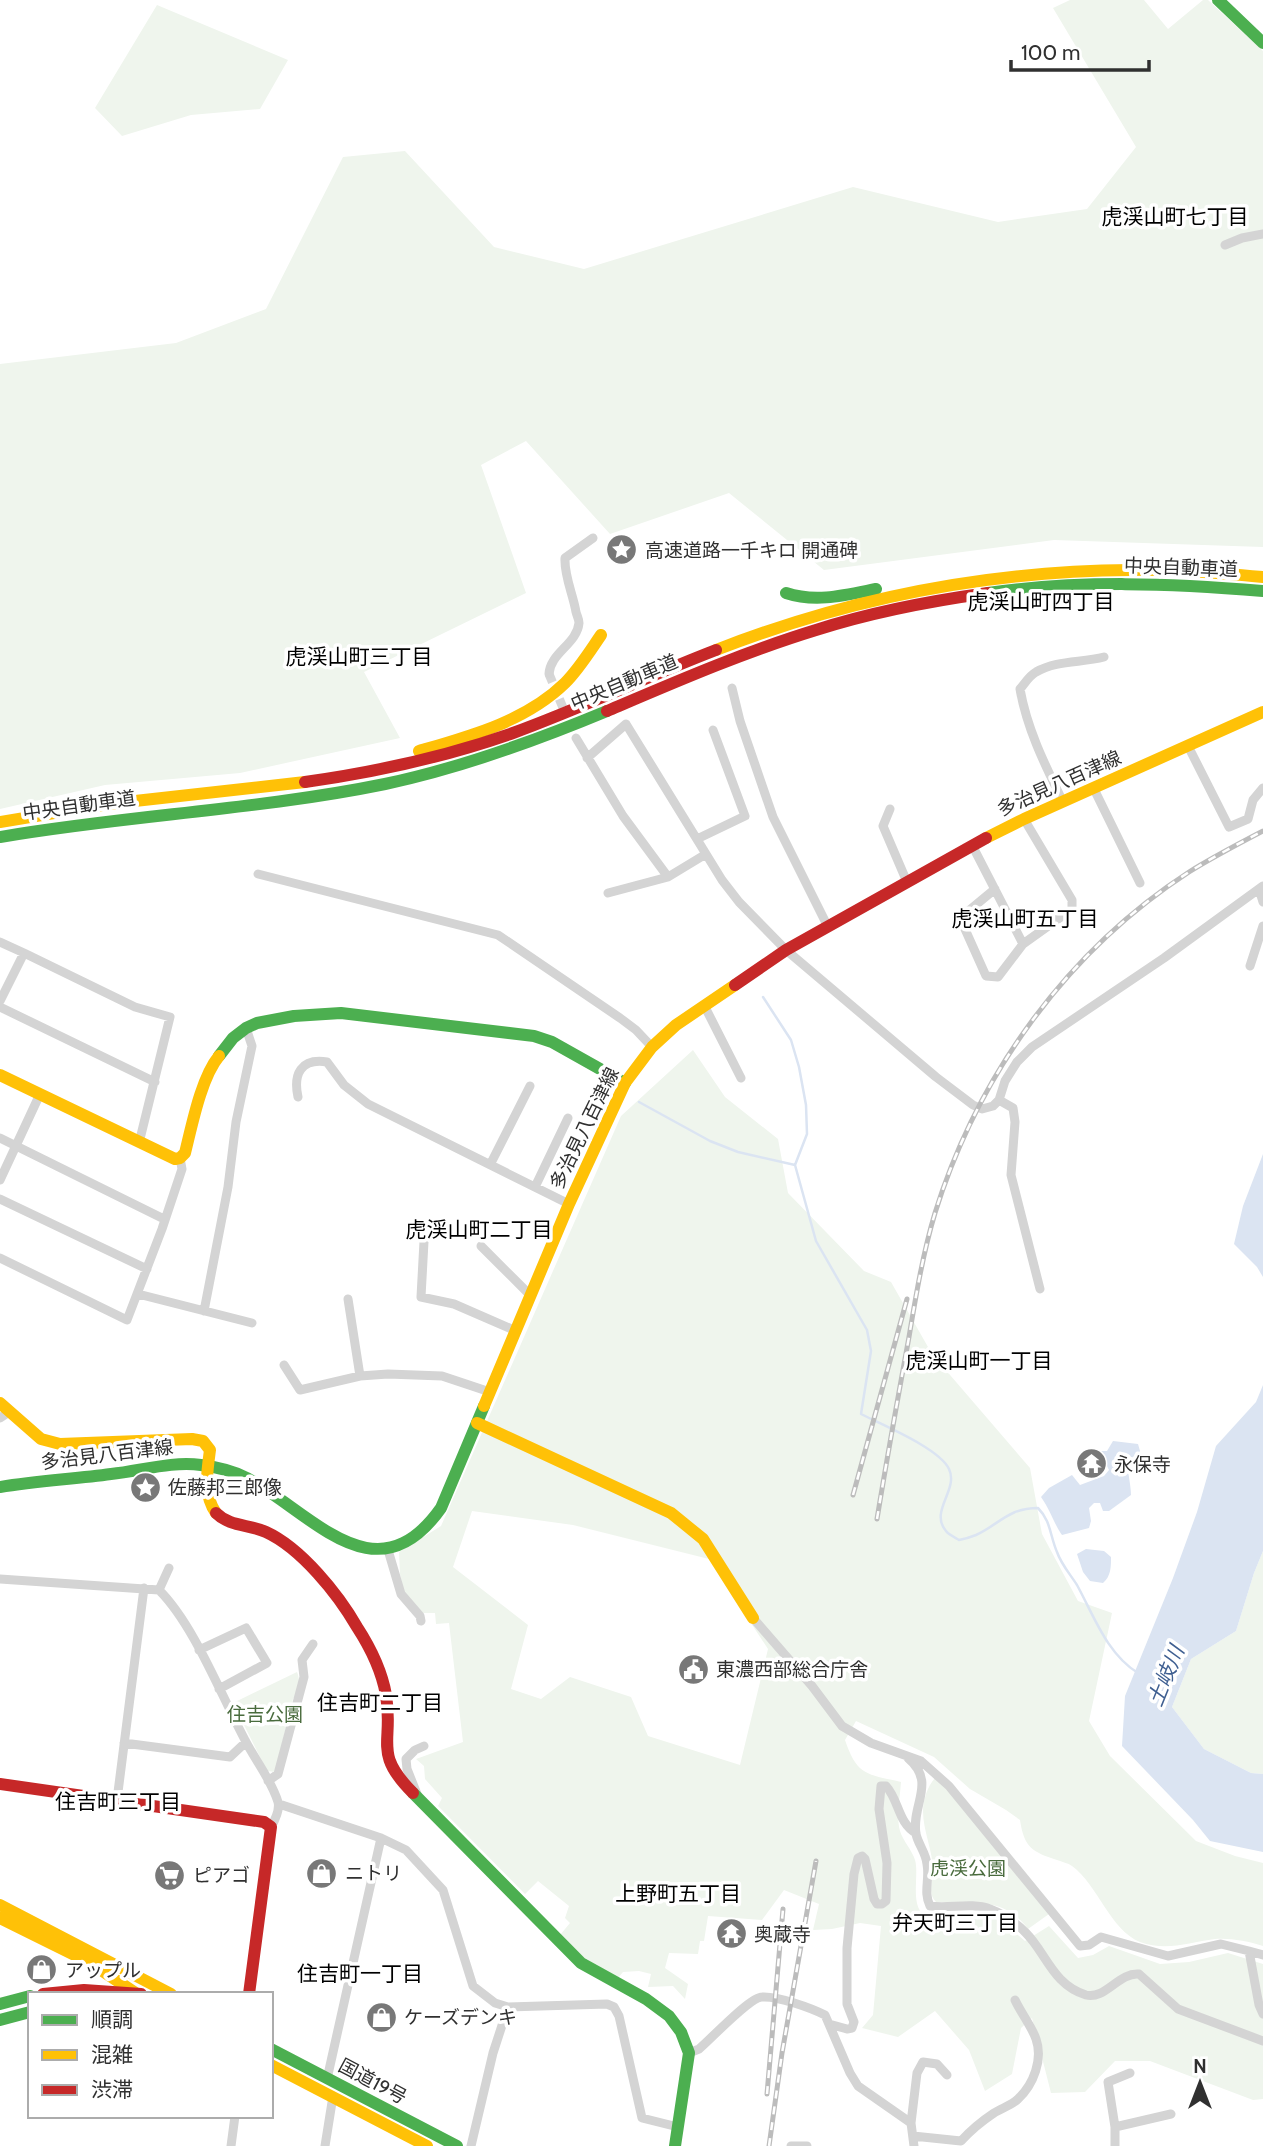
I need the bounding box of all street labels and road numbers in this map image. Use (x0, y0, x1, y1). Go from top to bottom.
street label: 中央自動車道 (1124, 554, 1238, 581)
street label: 中央自動車道 (567, 650, 681, 715)
street label: 多治見八百津線 (994, 746, 1125, 821)
street label: 中央自動車道 (21, 786, 137, 825)
street label: 多治見八百津線 (545, 1063, 624, 1193)
street label: 多治見八百津線 (40, 1435, 174, 1474)
street label: 国道19号 (335, 2054, 411, 2109)

